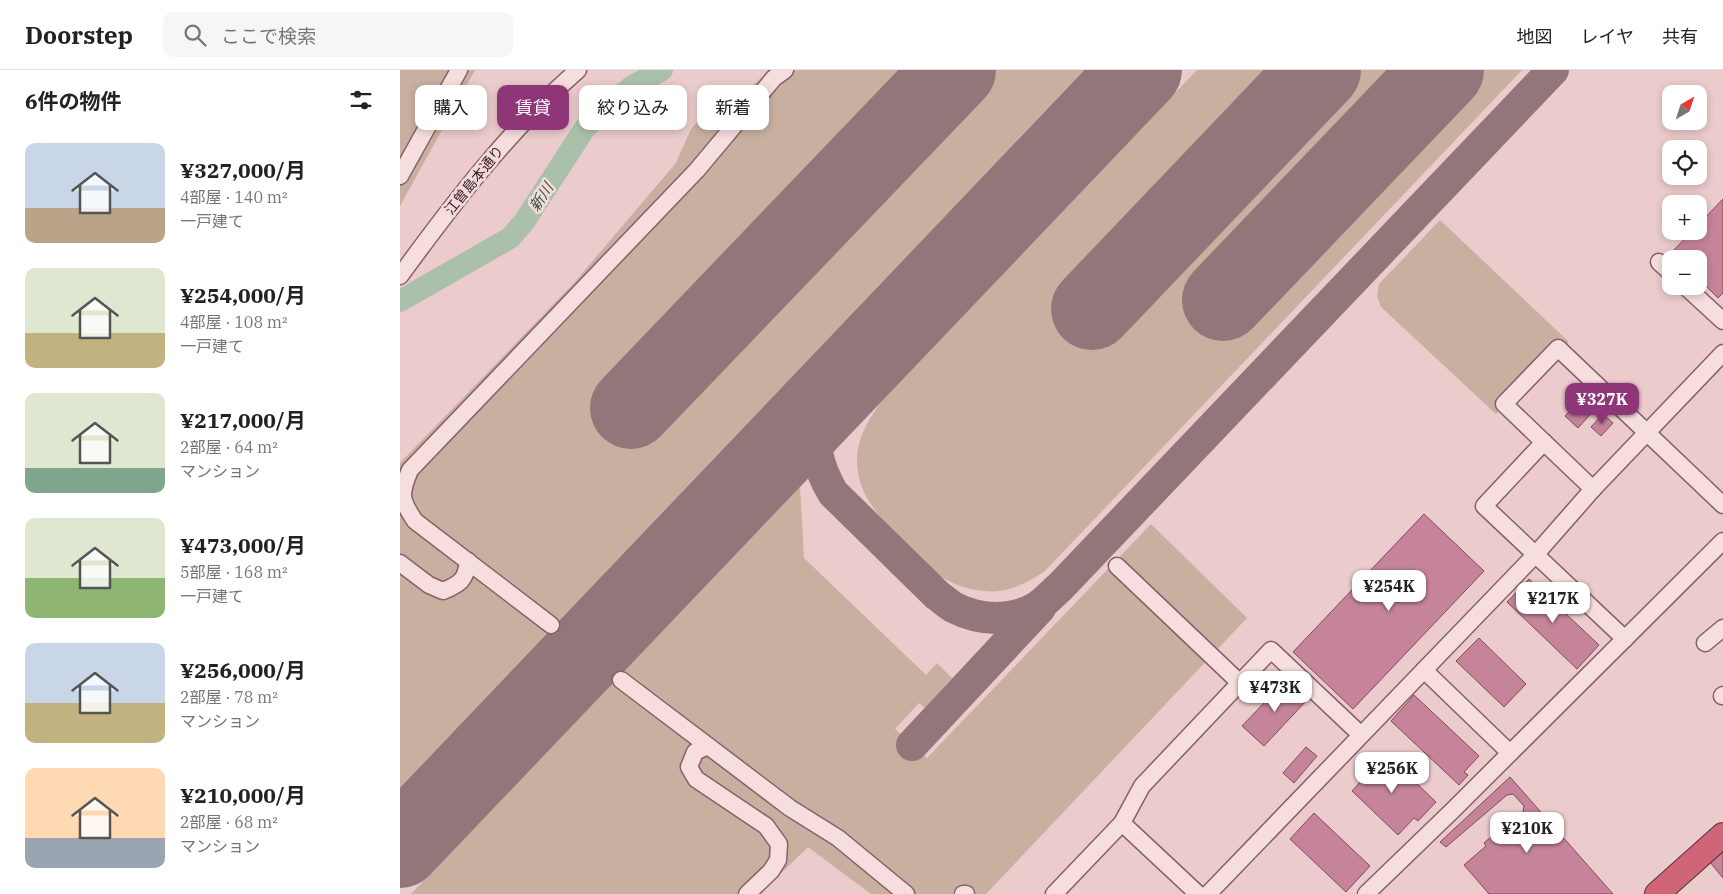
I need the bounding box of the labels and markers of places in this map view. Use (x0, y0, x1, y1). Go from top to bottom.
pin: ¥327K (1567, 382, 1637, 425)
pin: ¥254K (1354, 570, 1424, 612)
pin: ¥217K (1518, 582, 1588, 624)
pin: ¥473K (1240, 670, 1310, 713)
pin: ¥256K (1357, 752, 1427, 794)
pin: ¥210K (1492, 812, 1562, 854)

